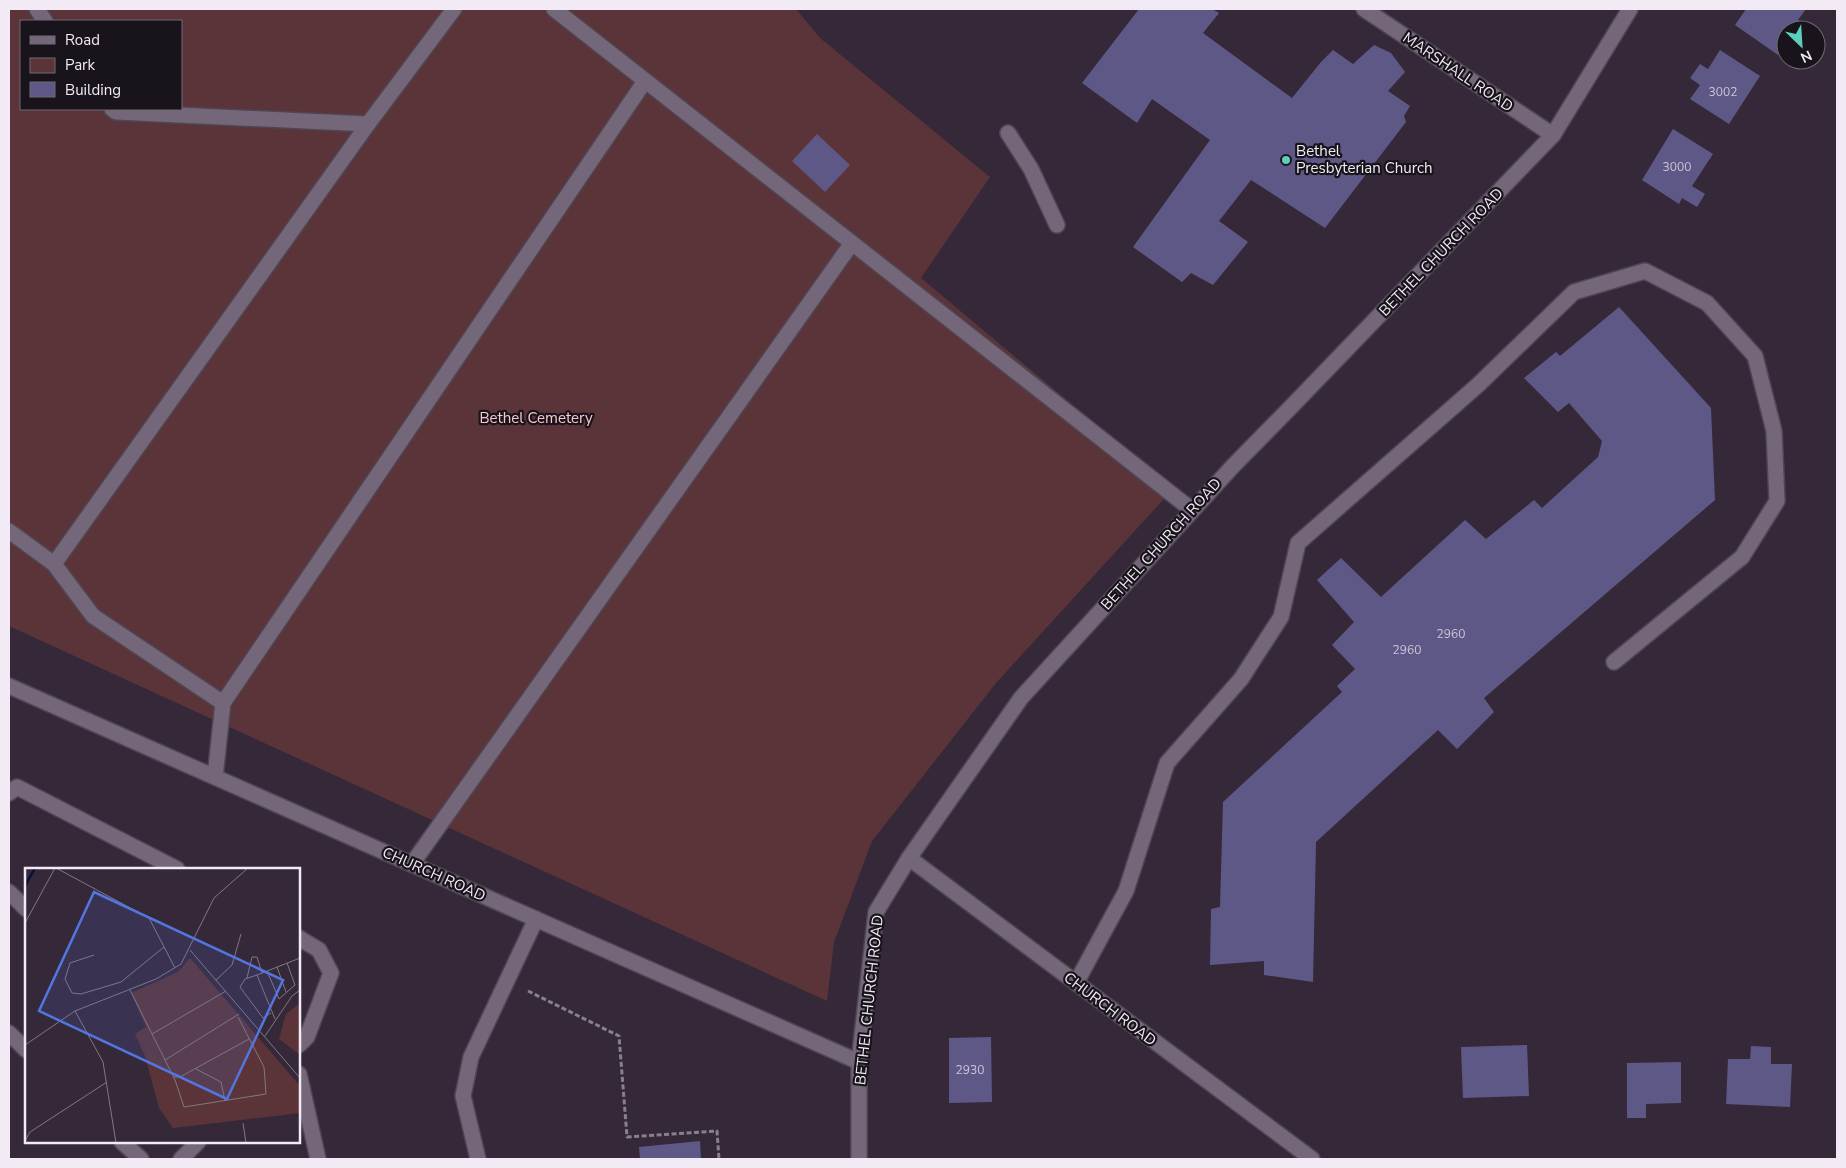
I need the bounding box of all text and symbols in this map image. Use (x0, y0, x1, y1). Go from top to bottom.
legend (20, 20, 182, 110)
north arrow (1776, 20, 1826, 70)
street label: MARSHALL ROAD (1399, 28, 1517, 116)
text: Road (65, 30, 100, 50)
text: N (1798, 46, 1815, 67)
text: Park (65, 55, 95, 75)
text: Building (65, 80, 121, 100)
house number: 3002 (1709, 84, 1737, 100)
place label: Bethel Presbyterian Church (1296, 141, 1432, 178)
marker: Bethel Presbyterian Church (1280, 154, 1292, 166)
house number: 3000 (1663, 159, 1691, 175)
street label: BETHEL CHURCH ROAD (1374, 184, 1508, 320)
park label: Bethel Cemetery (479, 408, 593, 428)
street label: BETHEL CHURCH ROAD (1096, 474, 1226, 614)
house number: 2960 (1437, 626, 1465, 642)
house number: 2960 (1393, 642, 1421, 658)
street label: CHURCH ROAD (379, 842, 489, 906)
inset map (25, 868, 300, 1143)
street label: BETHEL CHURCH ROAD (850, 914, 888, 1086)
street label: CHURCH ROAD (1060, 968, 1160, 1050)
house number: 2930 (956, 1062, 984, 1078)

